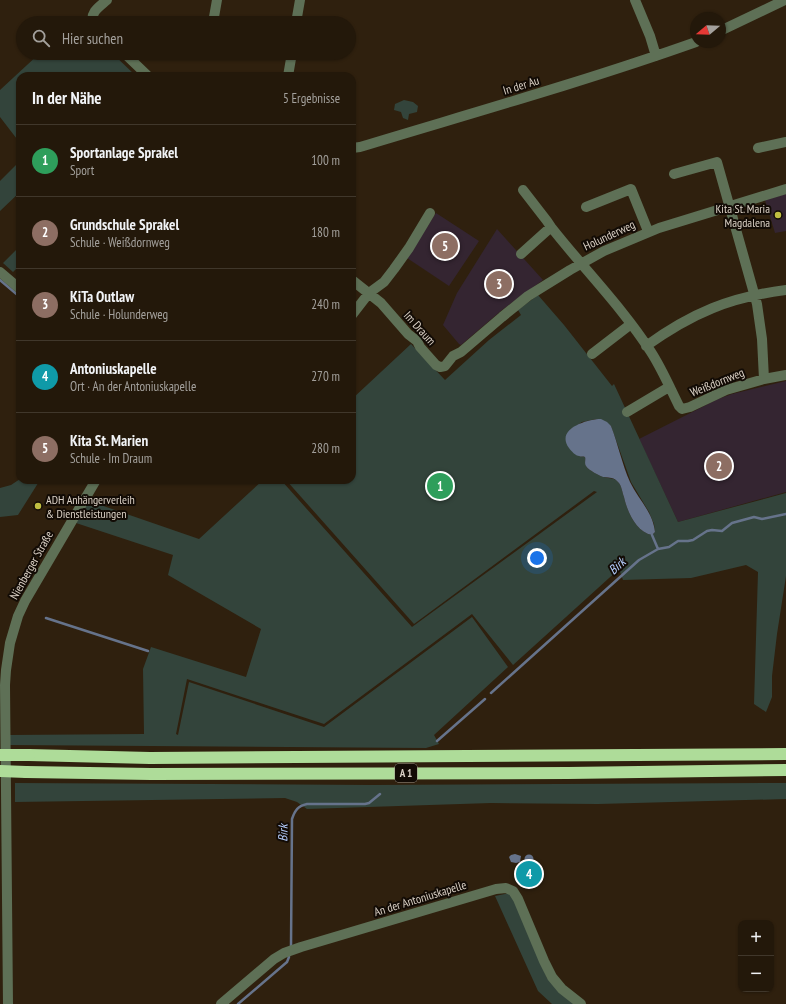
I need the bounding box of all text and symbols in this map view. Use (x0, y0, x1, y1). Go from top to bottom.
north arrow (690, 12, 726, 48)
search box (16, 16, 356, 60)
icon: search (30, 27, 52, 49)
text: Hier suchen (62, 29, 123, 48)
street label: In der Au (501, 72, 541, 98)
text: In der Nähe (32, 87, 102, 109)
text: 5 Ergebnisse (283, 90, 340, 107)
text: Sportanlage Sprakel (70, 143, 178, 162)
text: 1 (42, 152, 48, 169)
text: 100 m (311, 152, 340, 169)
text: Sport (70, 162, 94, 179)
place label: Kita St. Maria Magdalena (715, 201, 770, 230)
marker: Kita St. Maria Magdalena (773, 210, 783, 220)
text: Grundschule Sprakel (70, 215, 179, 234)
street label: Holunderweg (581, 217, 637, 253)
text: 2 (42, 224, 48, 241)
text: 180 m (311, 224, 340, 241)
pin: 5 (432, 231, 458, 261)
text: Schule · Weißdornweg (70, 234, 170, 251)
pin: 3 (486, 269, 512, 299)
text: KiTa Outlaw (70, 287, 134, 306)
text: 3 (42, 296, 48, 313)
text: 240 m (311, 296, 340, 313)
text: Schule · Holunderweg (70, 306, 168, 323)
street label: Im Draum (401, 308, 439, 348)
text: Antoniuskapelle (70, 359, 157, 378)
street label: Weißdornweg (688, 364, 746, 400)
text: 4 (42, 368, 48, 385)
text: 270 m (311, 368, 340, 385)
text: Ort · An der Antoniuskapelle (70, 378, 196, 395)
text: Kita St. Marien (70, 431, 148, 450)
text: 5 (42, 440, 48, 457)
text: 280 m (311, 440, 340, 457)
text: Schule · Im Draum (70, 450, 152, 467)
pin: 2 (706, 451, 732, 481)
pin: 1 (427, 471, 453, 501)
place label: ADH Anhängerverleih & Dienstleistungen (46, 492, 135, 521)
marker: ADH Anhängerverleih & Dienstleistungen (33, 501, 43, 511)
street label: Nienberger Straße (6, 528, 56, 602)
your location (527, 548, 547, 568)
water label: Birk (605, 553, 631, 578)
road number: A 1 (395, 764, 417, 782)
water label: Birk (274, 822, 292, 842)
pin: 4 (516, 859, 542, 889)
street label: An der Antoniuskapelle (372, 877, 468, 919)
map controls (738, 920, 774, 992)
button: + (738, 920, 774, 956)
button: − (738, 956, 774, 992)

